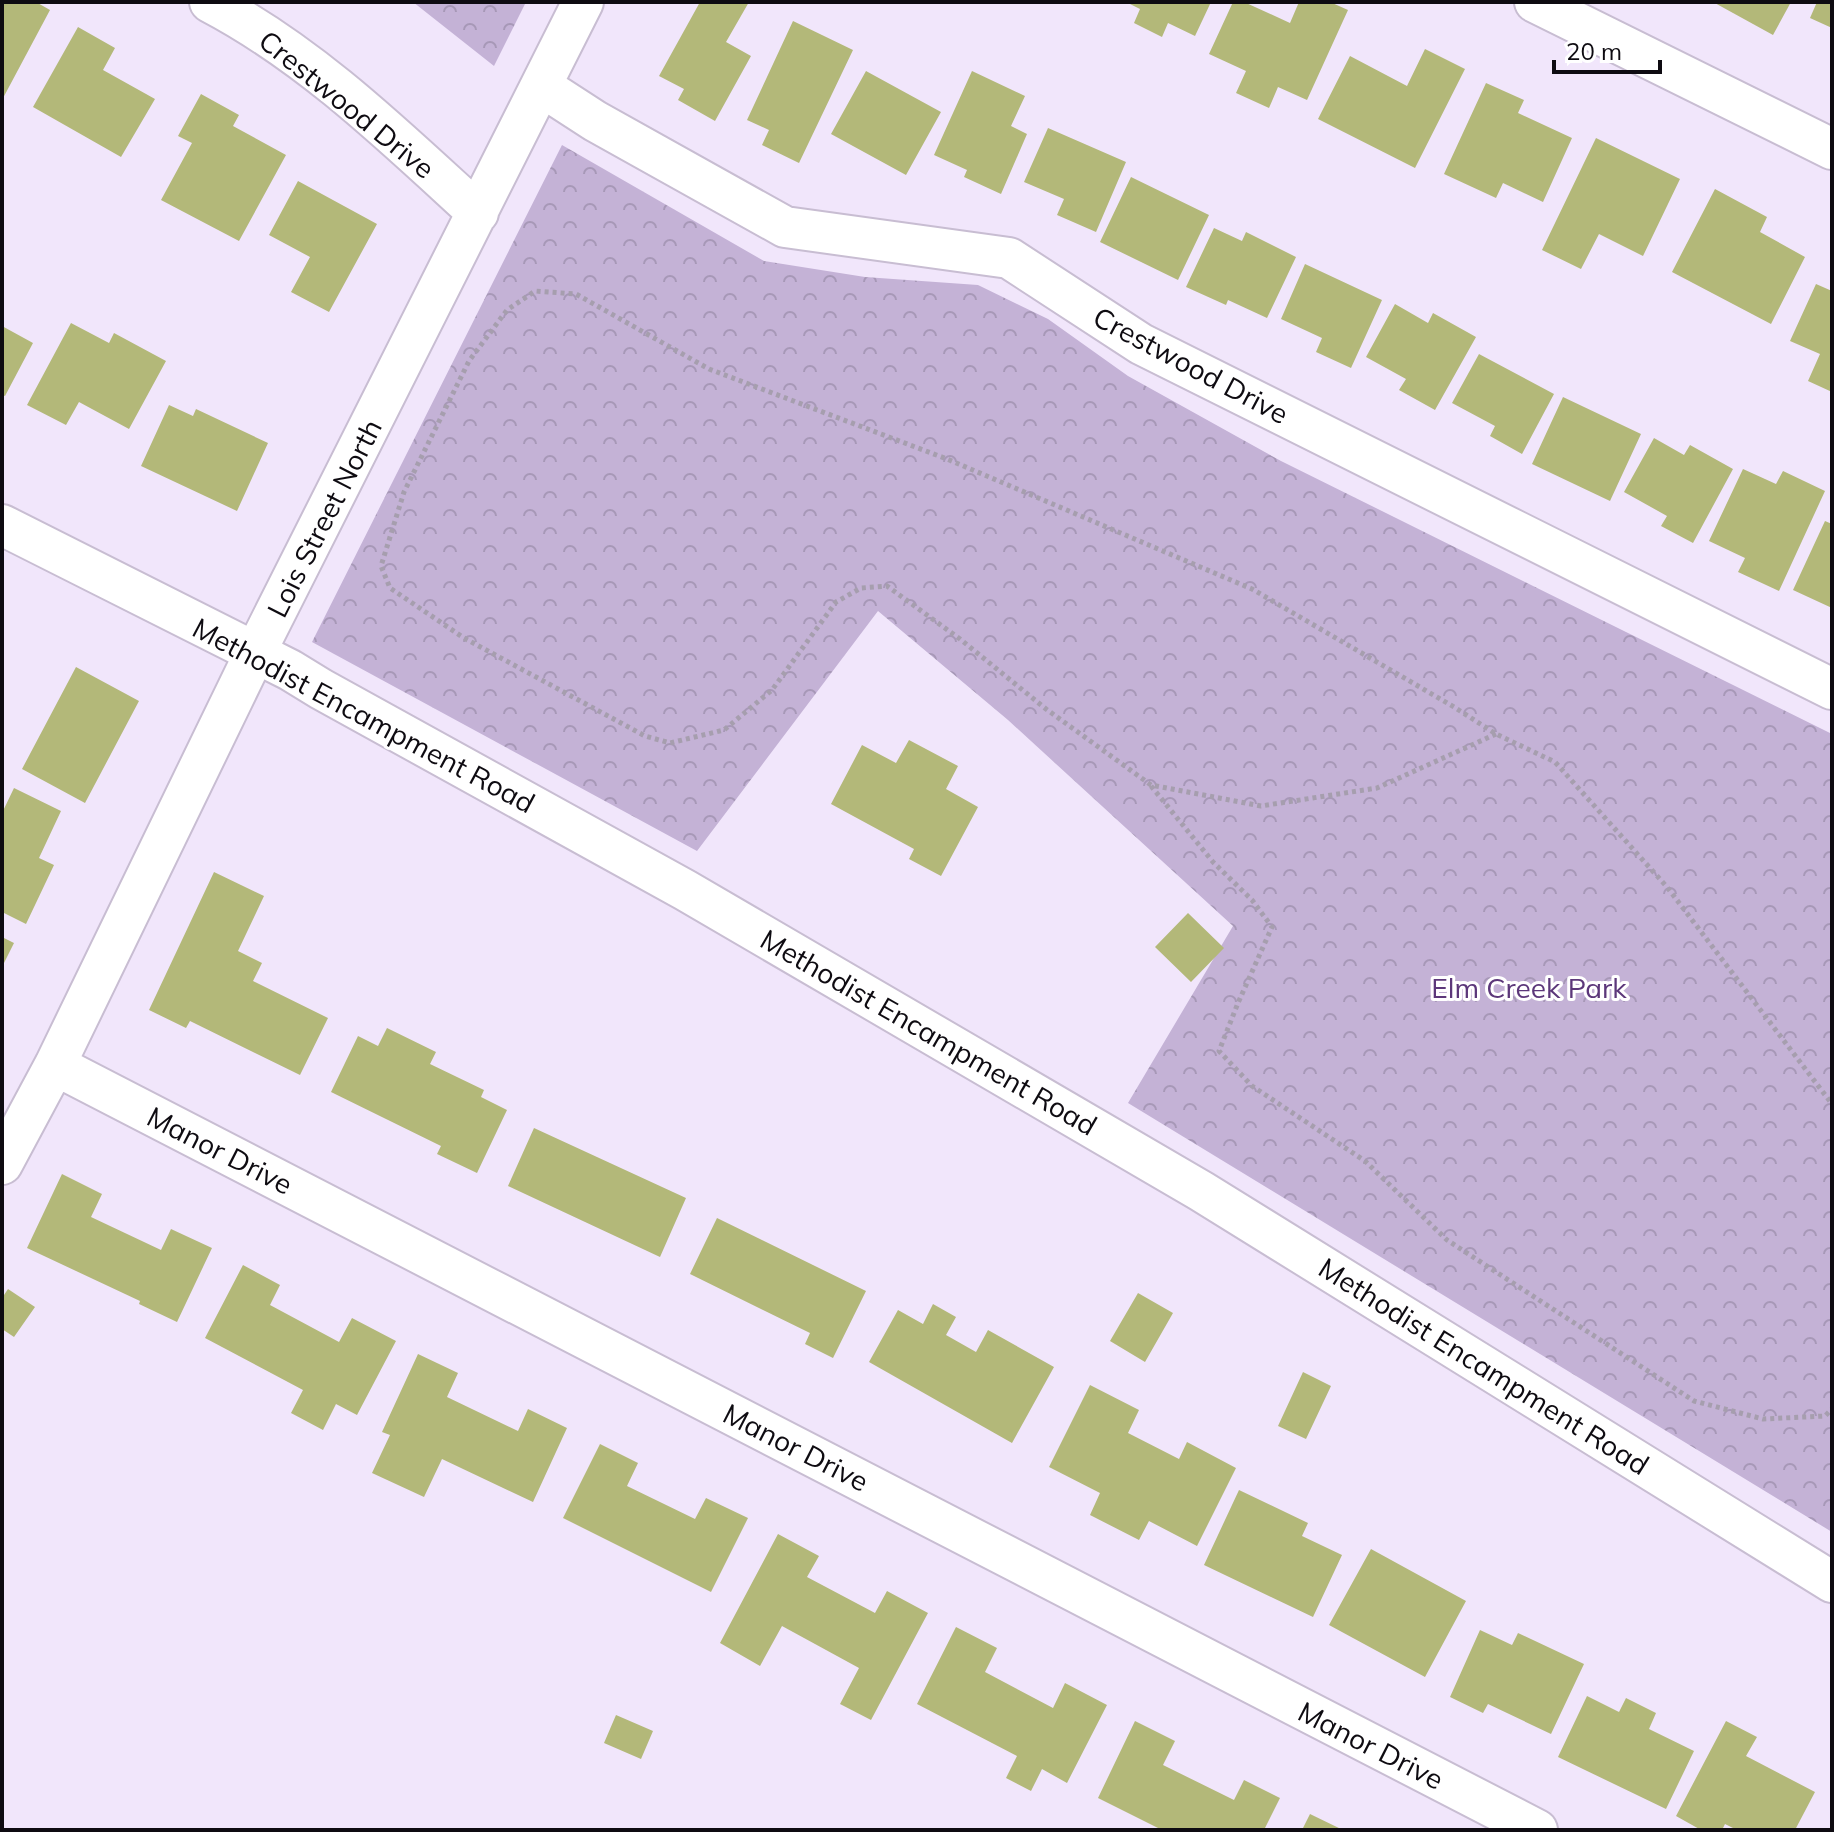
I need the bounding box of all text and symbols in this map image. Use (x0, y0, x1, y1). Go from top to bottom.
street label: Crestwood Drive (252, 22, 442, 186)
scale bar (1554, 24, 1660, 74)
text: 20 m (1566, 36, 1622, 66)
street label: Crestwood Drive (1087, 299, 1295, 431)
street label: Lois Street North (259, 413, 389, 623)
street label: Methodist Encampment Road (187, 610, 541, 820)
street label: Methodist Encampment Road (755, 921, 1103, 1143)
park label: Elm Creek Park (1431, 970, 1627, 1005)
street label: Manor Drive (142, 1098, 298, 1202)
street label: Methodist Encampment Road (1313, 1250, 1655, 1482)
street label: Manor Drive (718, 1395, 874, 1499)
street label: Manor Drive (1293, 1693, 1449, 1797)

